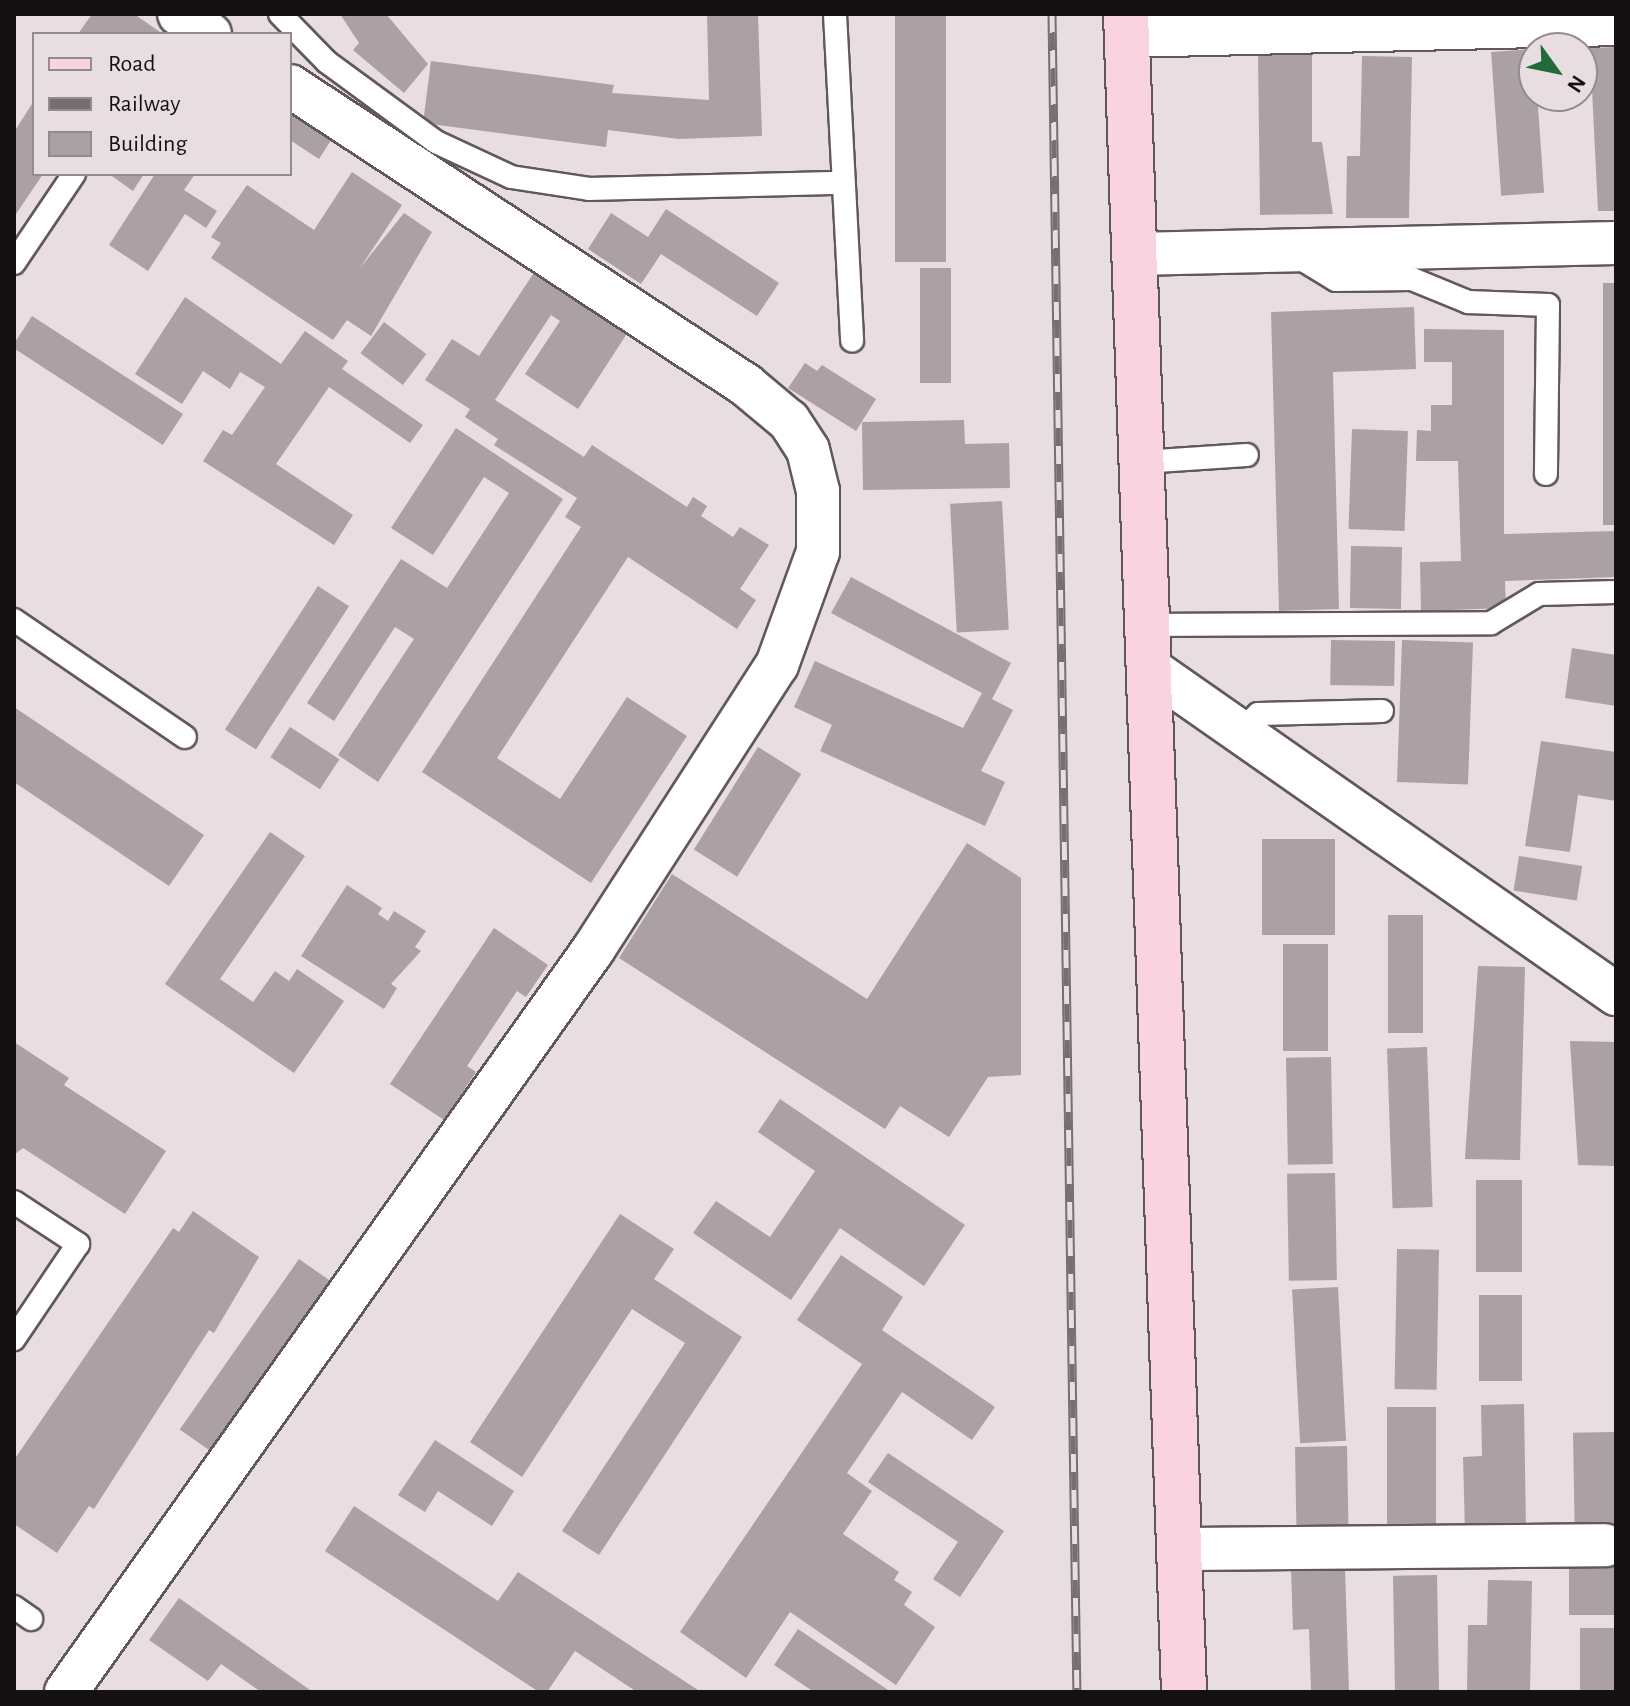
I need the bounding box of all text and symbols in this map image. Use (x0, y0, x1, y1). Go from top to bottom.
legend (32, 32, 292, 176)
north arrow (1518, 32, 1598, 112)
text: Road (108, 52, 156, 76)
text: N (1563, 72, 1590, 96)
text: Railway (108, 92, 180, 116)
text: Building (108, 132, 187, 156)

